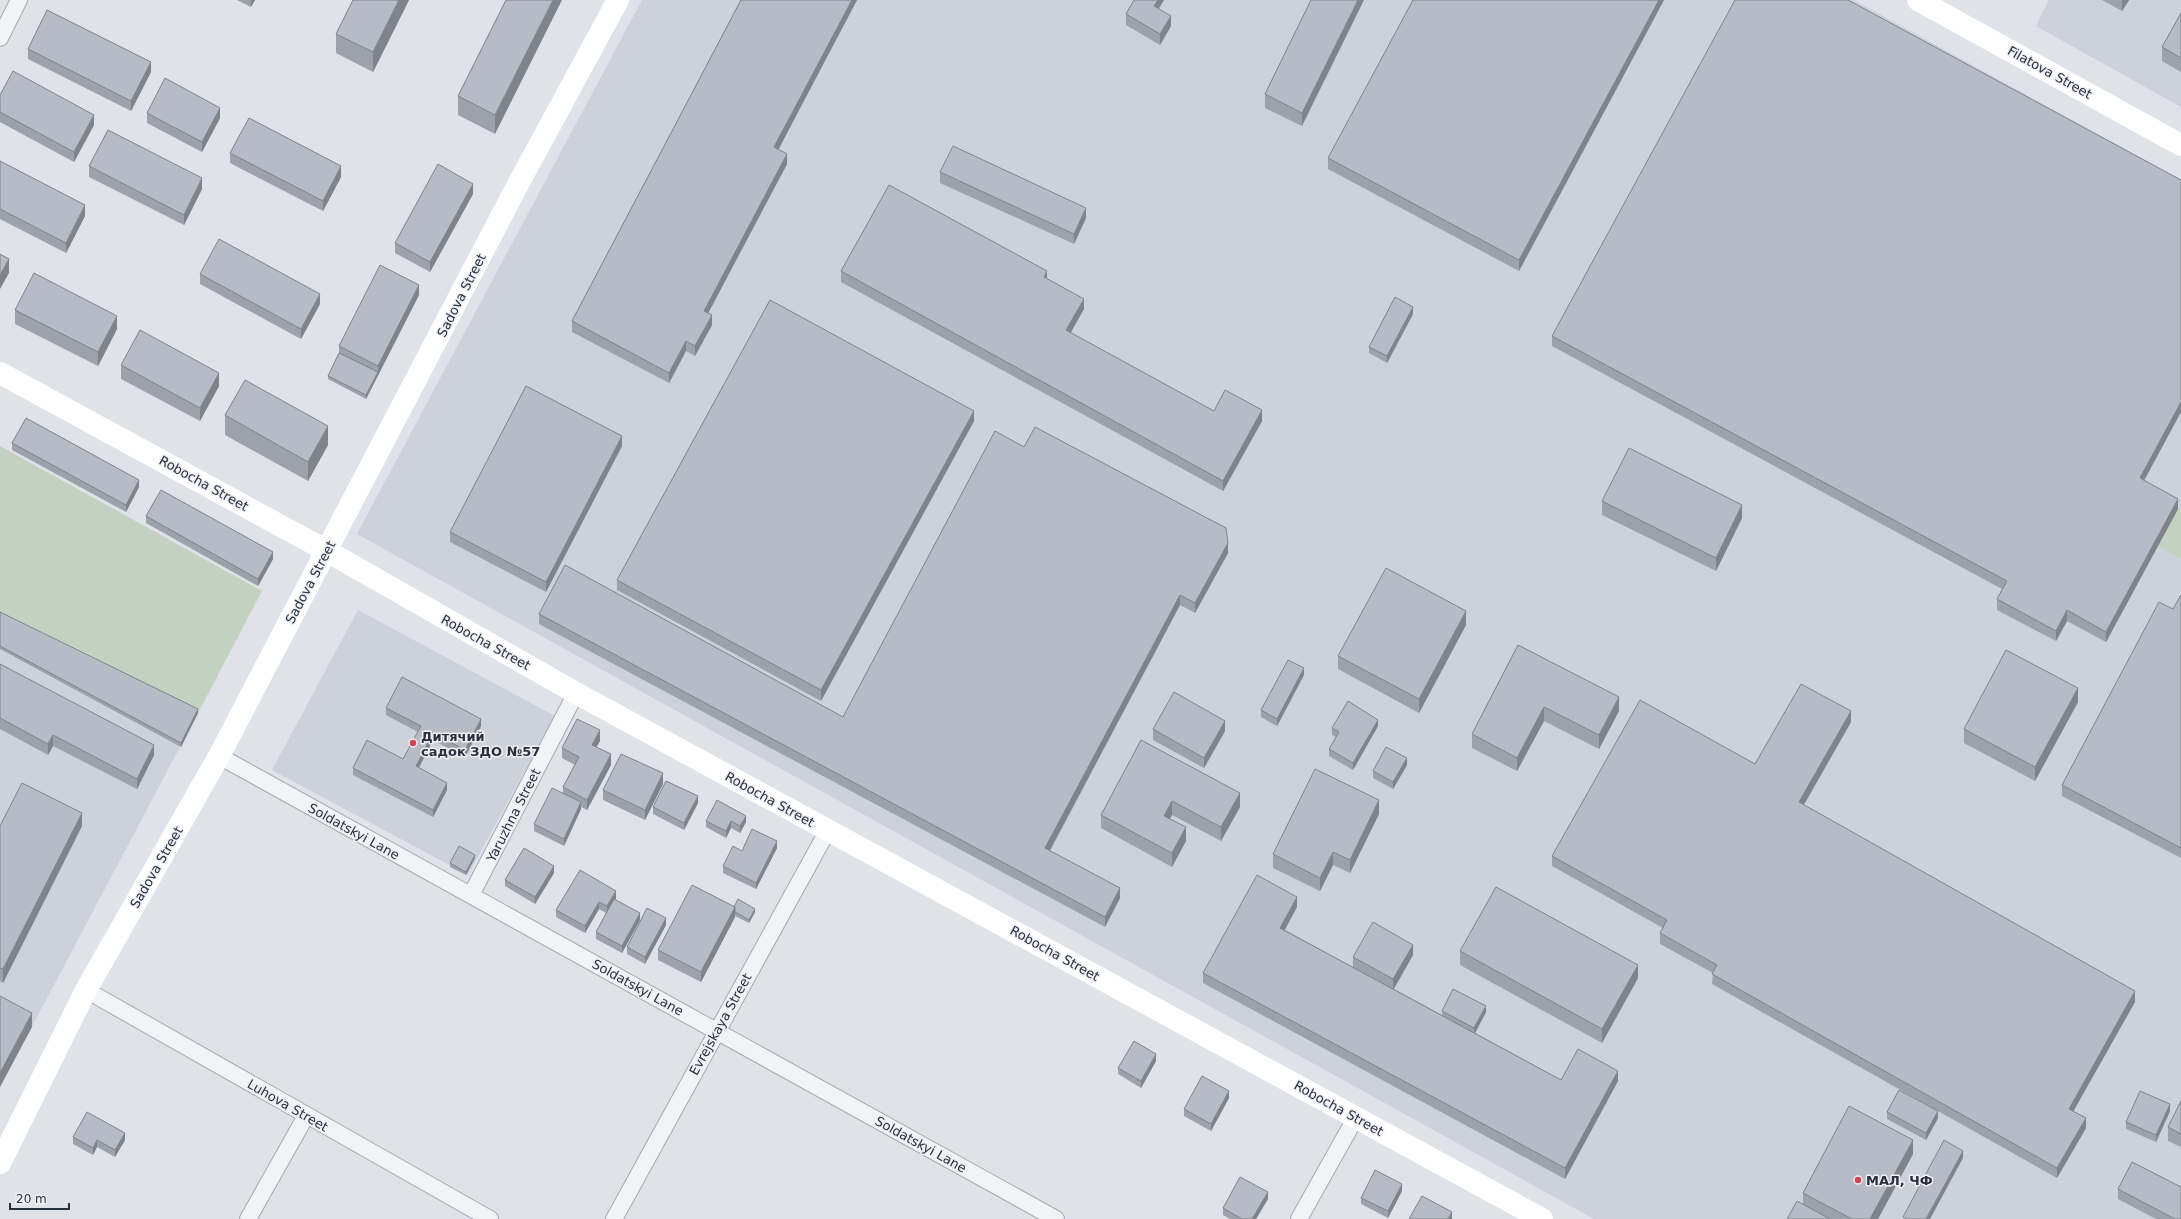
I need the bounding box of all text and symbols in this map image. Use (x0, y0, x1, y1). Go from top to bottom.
street label: Filatova Street (2005, 43, 2095, 102)
street label: Sadova Street (434, 251, 489, 339)
street label: Robocha Street (157, 453, 251, 514)
street label: Sadova Street (282, 538, 339, 626)
street label: Robocha Street (439, 612, 533, 673)
place label: Дитячий садок ЗДО №57 (421, 729, 540, 759)
marker: Дитячий садок ЗДО №57 (408, 738, 418, 748)
street label: Yaruzhna Street (483, 766, 543, 865)
street label: Robocha Street (723, 769, 817, 830)
street label: Soldatskyi Lane (306, 800, 402, 863)
street label: Sadova Street (127, 824, 186, 911)
street label: Robocha Street (1008, 923, 1102, 984)
street label: Soldatskyi Lane (590, 956, 686, 1019)
street label: Evrejskaya Street (686, 971, 755, 1078)
street label: Luhova Street (245, 1076, 331, 1135)
street label: Robocha Street (1292, 1078, 1386, 1139)
street label: Soldatskyi Lane (873, 1113, 969, 1176)
place label: МАЛ, ЧФ (1866, 1173, 1933, 1188)
marker: МАЛ, ЧФ (1853, 1175, 1863, 1185)
scale bar (10, 1185, 69, 1211)
text: 20 m (16, 1192, 47, 1206)

